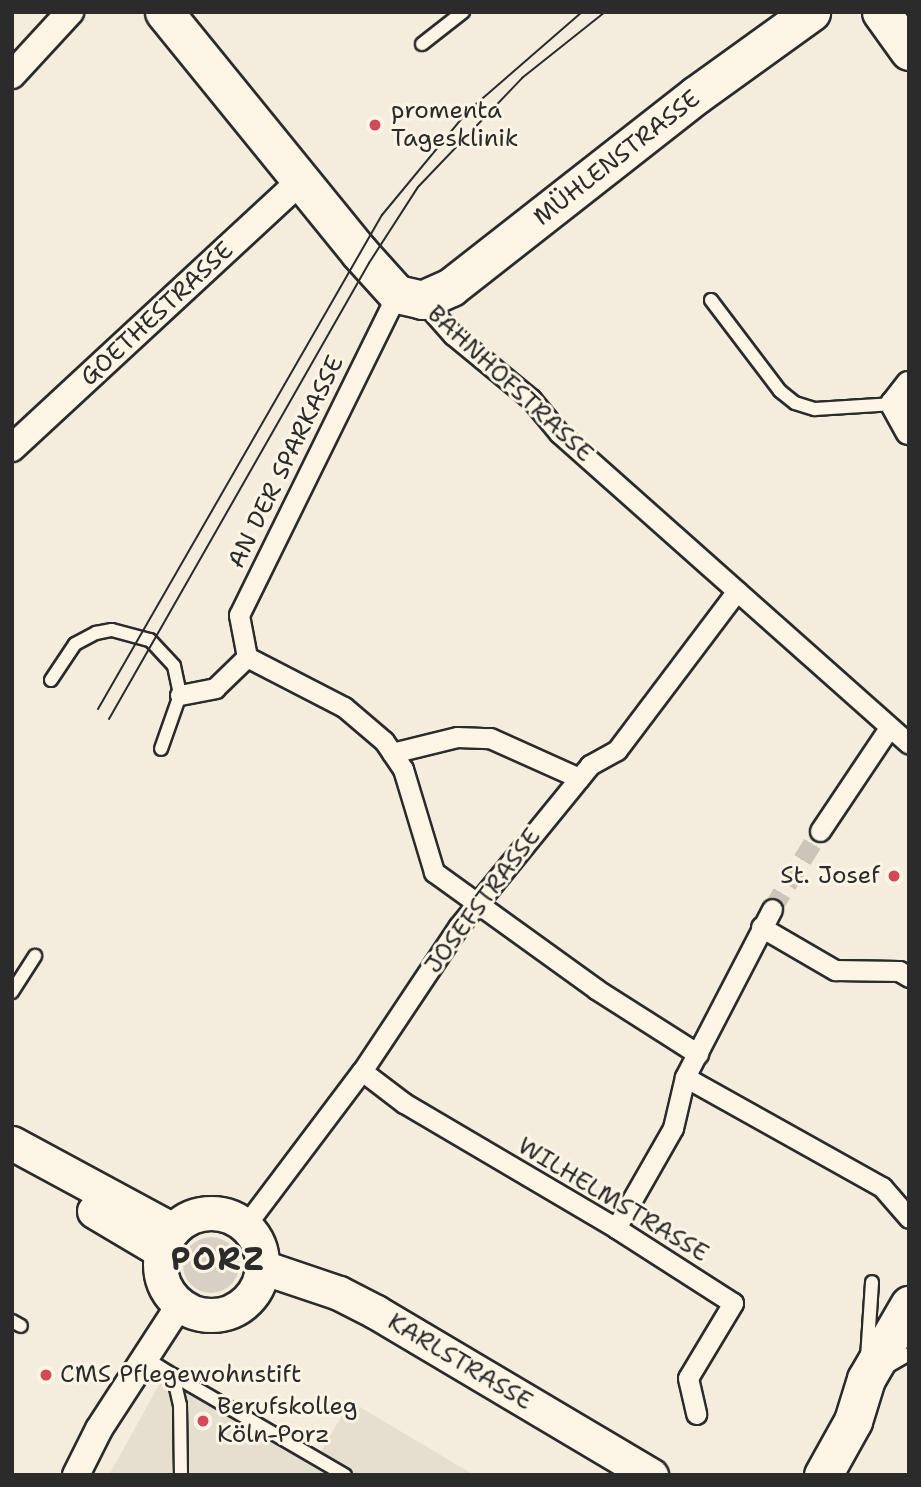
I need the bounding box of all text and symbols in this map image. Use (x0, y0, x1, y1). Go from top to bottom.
street label: MÜHLENSTRASSE (528, 84, 706, 232)
place label: promenta Tagesklinik (391, 97, 518, 153)
marker: promenta Tagesklinik (365, 115, 385, 135)
street label: GOETHESTRASSE (75, 236, 239, 392)
street label: BAHNHOFSTRASSE (421, 300, 599, 468)
street label: AN DER SPARKASSE (222, 351, 350, 573)
street label: JOSEFSTRASSE (419, 823, 547, 979)
place label: St. Josef (780, 862, 880, 890)
marker: St. Josef (886, 868, 902, 884)
street label: WILHELMSTRASSE (512, 1132, 714, 1268)
district label: PORZ (171, 1240, 265, 1278)
street label: KARLSTRASSE (382, 1308, 538, 1416)
place label: CMS Pflegewohnstift (60, 1361, 301, 1389)
marker: CMS Pflegewohnstift (38, 1367, 54, 1383)
place label: Berufskolleg Köln-Porz (217, 1393, 357, 1449)
marker: Berufskolleg Köln-Porz (195, 1413, 211, 1429)

